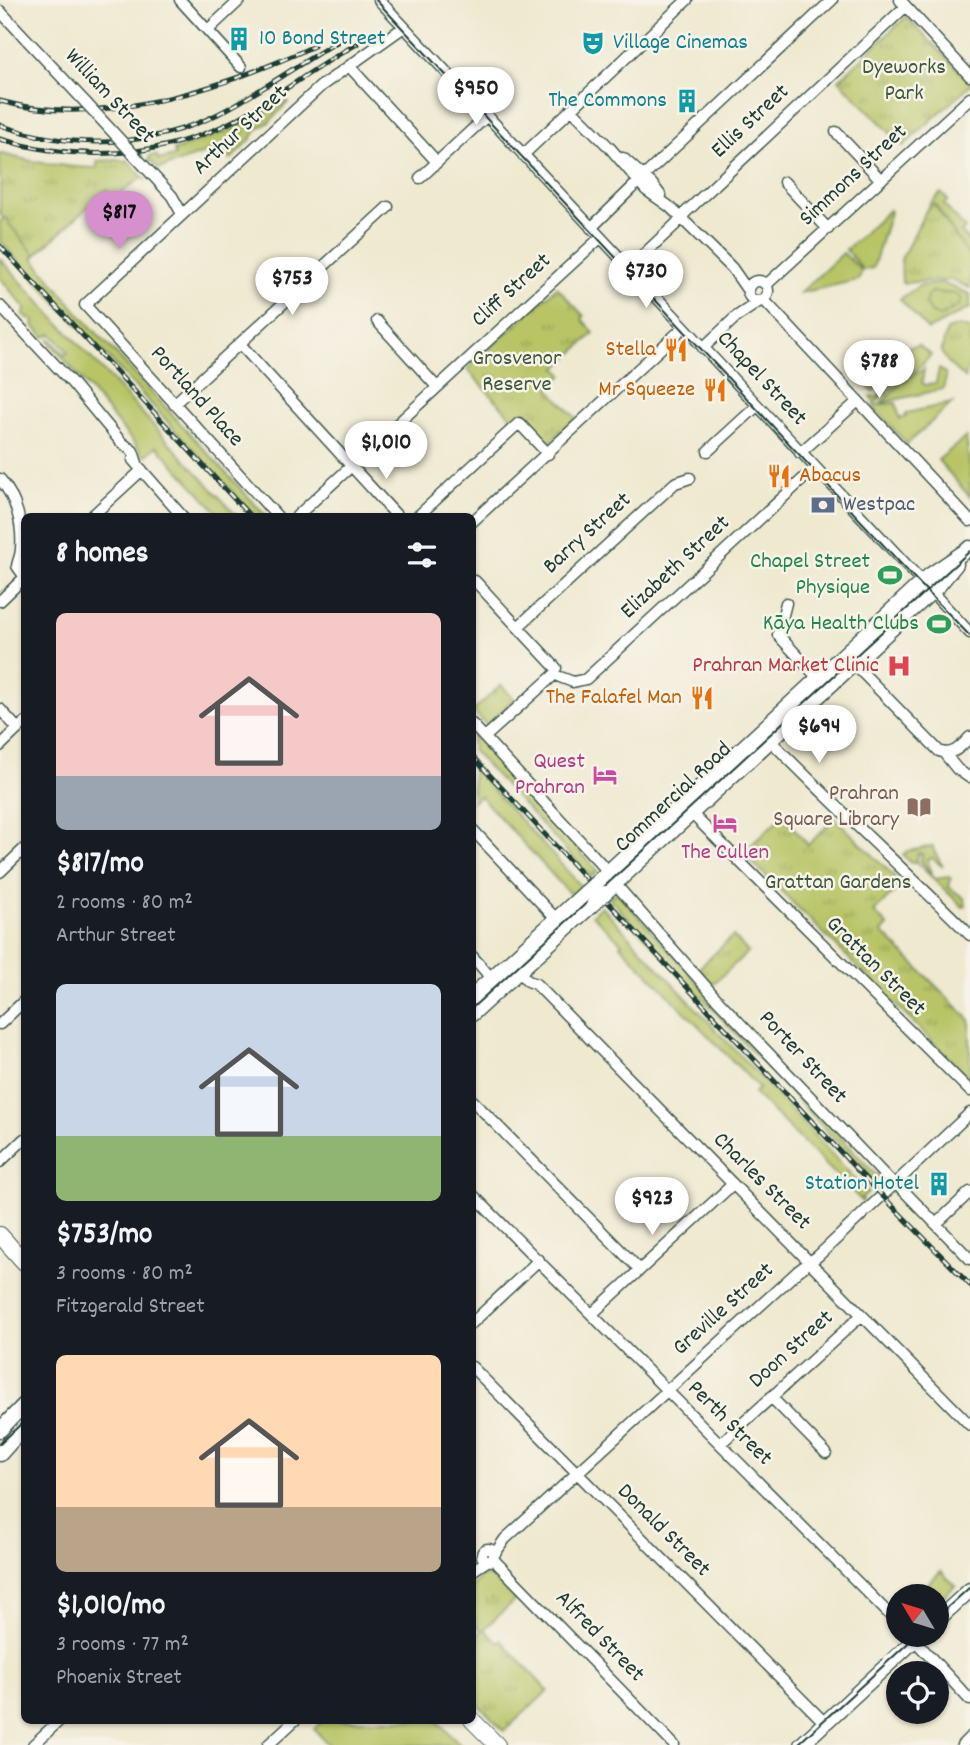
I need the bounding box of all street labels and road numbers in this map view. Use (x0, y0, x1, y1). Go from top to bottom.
street label: William Street (56, 42, 162, 152)
street label: Ellis Street (704, 77, 798, 167)
street label: Arthur Street (186, 78, 296, 184)
street label: Simmons Street (792, 117, 916, 235)
street label: Cliff Street (465, 246, 559, 336)
street label: Chapel Street (708, 324, 814, 434)
street label: Portland Place (141, 339, 251, 455)
street label: Barry Street (536, 485, 640, 583)
street label: Elizabeth Street (614, 508, 738, 628)
street label: Commercial Road (608, 735, 740, 861)
street label: Grattan Street (817, 909, 933, 1025)
street label: Porter Street (750, 1004, 854, 1112)
street label: Charles Street (704, 1125, 818, 1239)
street label: Greville Street (666, 1255, 782, 1365)
street label: Doon Street (742, 1303, 842, 1397)
street label: Perth Street (679, 1374, 779, 1474)
street label: Donald Street (609, 1477, 717, 1585)
street label: Alfred Street (547, 1584, 651, 1690)

